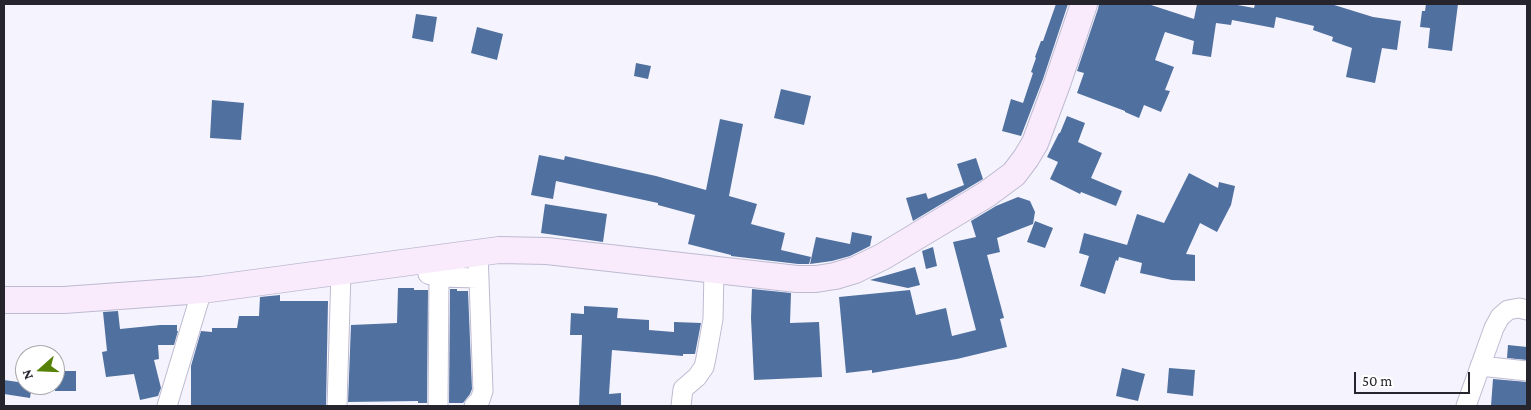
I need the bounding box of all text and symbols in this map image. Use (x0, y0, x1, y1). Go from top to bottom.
north arrow (15, 345, 65, 395)
scale bar (1356, 362, 1472, 394)
text: N (18, 368, 36, 382)
text: 50 m (1362, 373, 1392, 389)

